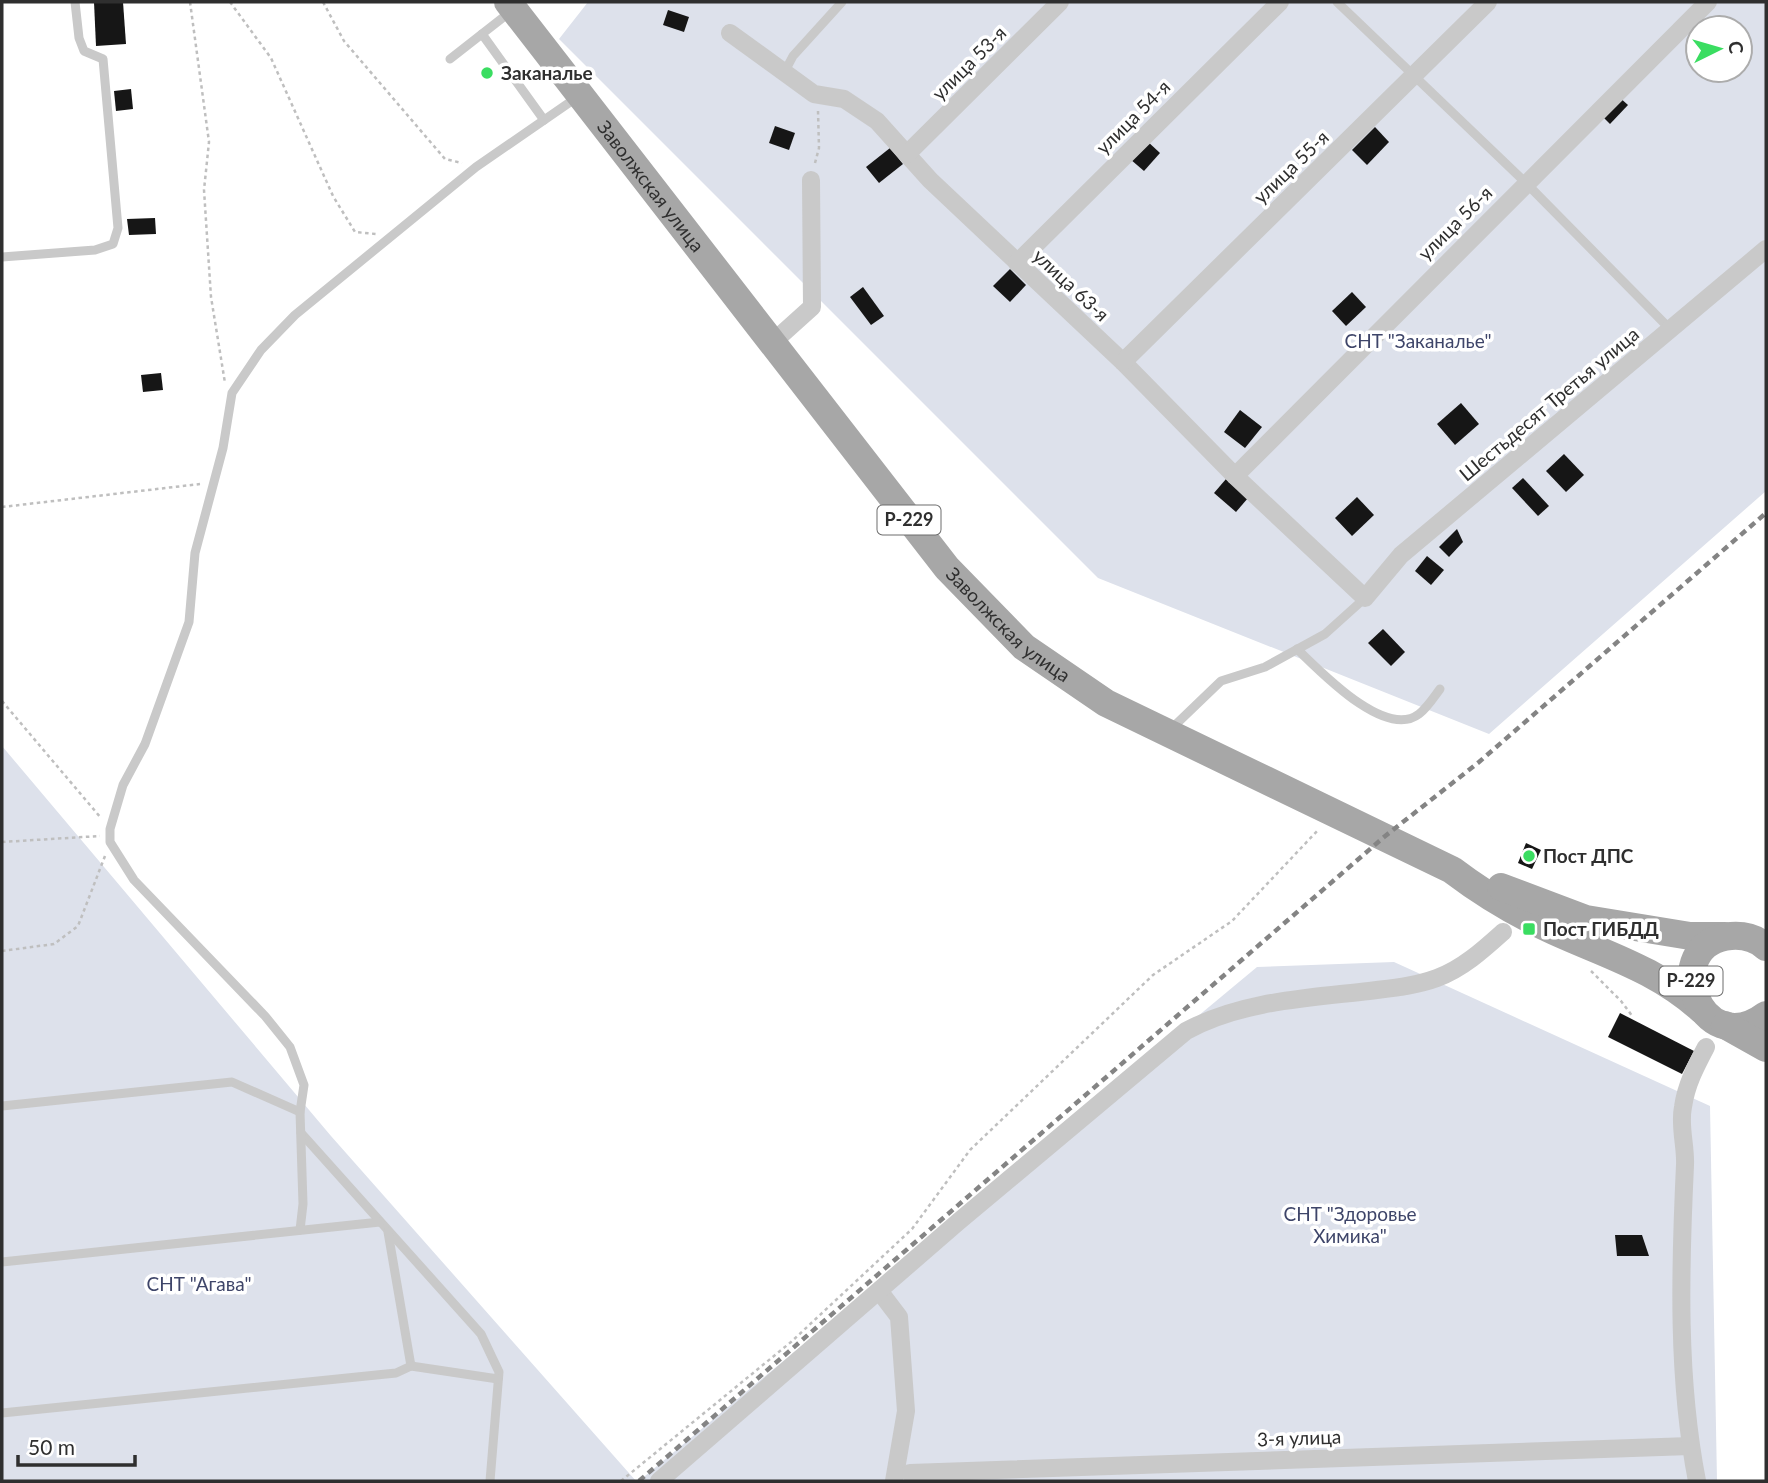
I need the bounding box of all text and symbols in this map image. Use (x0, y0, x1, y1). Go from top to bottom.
north arrow (1684, 14, 1754, 84)
street label: улица 53-я (927, 21, 1010, 104)
text: С (1724, 40, 1748, 55)
place label: Заканалье (501, 61, 593, 84)
marker: Заканалье (479, 65, 495, 81)
street label: улица 54-я (1091, 75, 1174, 158)
street label: Заволжская улица (593, 115, 709, 256)
street label: улица 55-я (1248, 125, 1333, 208)
street label: улица 56-я (1413, 181, 1496, 264)
street label: улица 63-я (1029, 244, 1114, 326)
street label: Шестьдесят Третья улица (1454, 322, 1643, 485)
park label: СНТ "Заканалье" (1345, 329, 1491, 352)
road number: Р-229 (878, 506, 940, 534)
street label: Заволжская улица (942, 562, 1075, 686)
place label: Пост ДПС (1543, 844, 1634, 867)
marker: Пост ДПС (1521, 848, 1537, 864)
place label: Пост ГИБДД (1543, 917, 1659, 940)
marker: Пост ГИБДД (1521, 921, 1537, 937)
road number: Р-229 (1660, 966, 1722, 996)
park label: СНТ "Здоровье Химика" (1283, 1202, 1417, 1247)
park label: СНТ "Агава" (147, 1272, 251, 1295)
scale bar (18, 1424, 135, 1468)
street label: 3-я улица (1256, 1425, 1341, 1450)
text: 50 m (28, 1434, 75, 1459)

